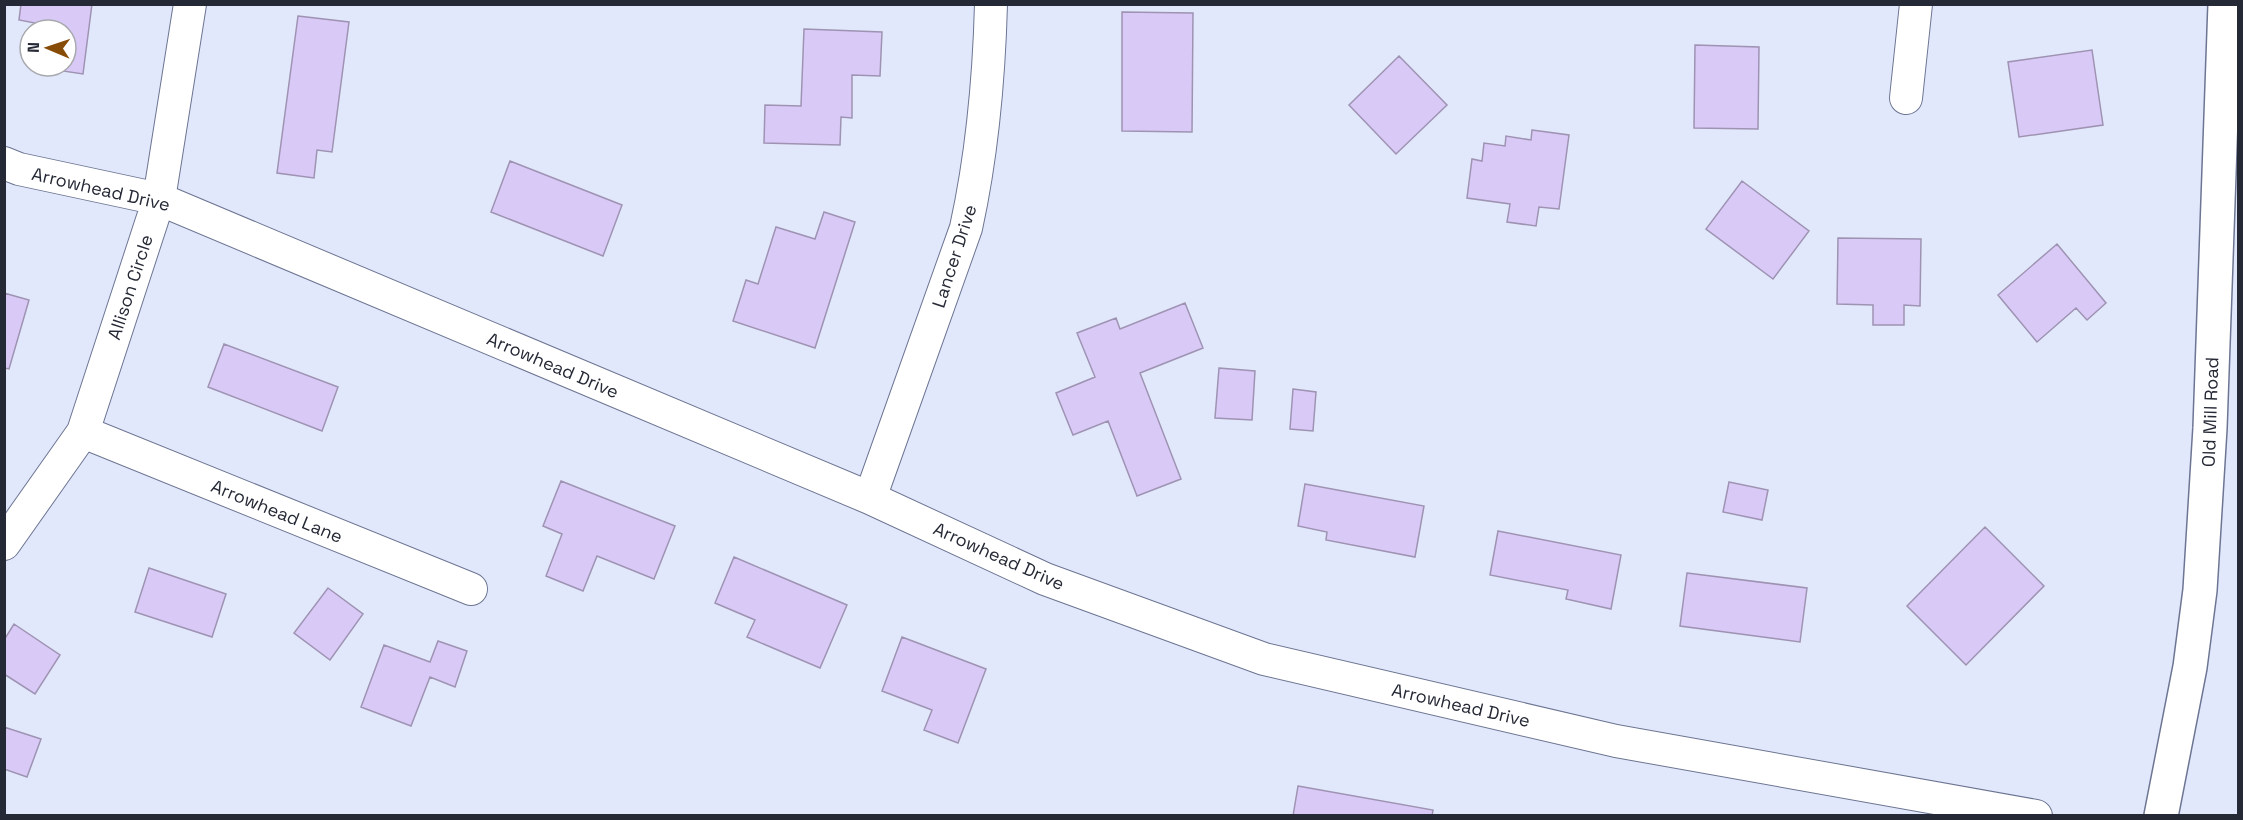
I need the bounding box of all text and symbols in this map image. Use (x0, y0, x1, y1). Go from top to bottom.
north arrow (18, 18, 78, 78)
text: N (23, 42, 44, 53)
street label: Arrowhead Drive (30, 162, 172, 216)
street label: Lancer Drive (927, 201, 981, 311)
street label: Allison Circle (102, 232, 158, 342)
street label: Arrowhead Drive (484, 327, 622, 403)
street label: Old Mill Road (2197, 356, 2223, 468)
street label: Arrowhead Lane (208, 474, 346, 548)
street label: Arrowhead Drive (930, 517, 1068, 595)
street label: Arrowhead Drive (1390, 678, 1532, 732)

